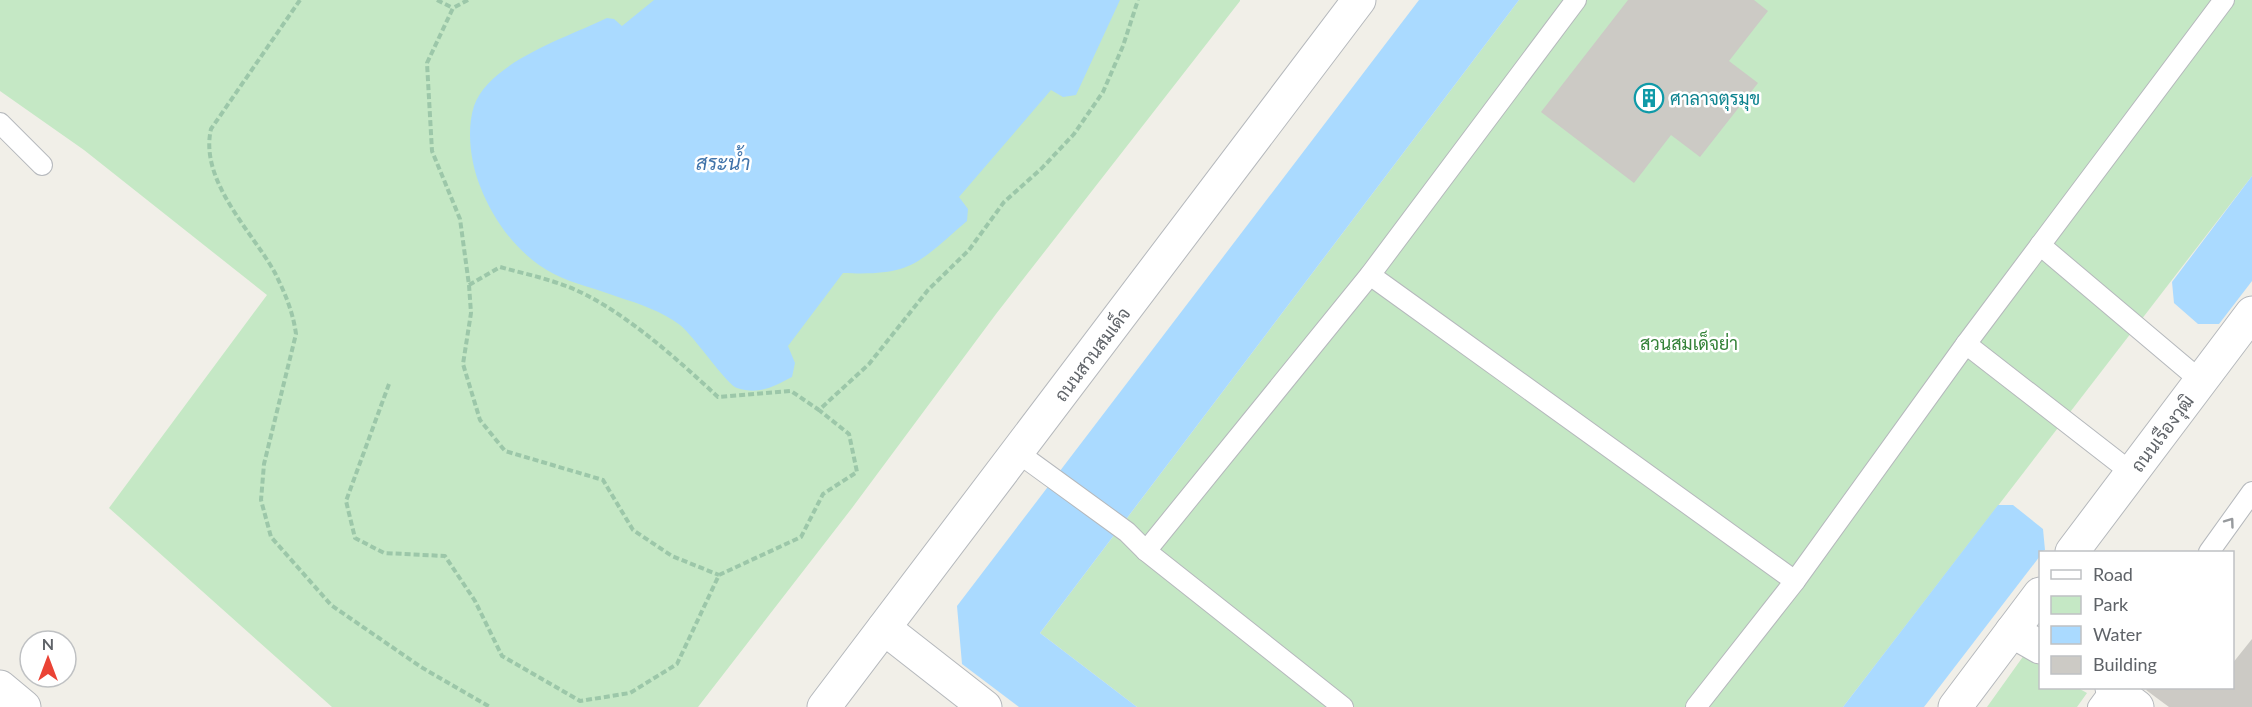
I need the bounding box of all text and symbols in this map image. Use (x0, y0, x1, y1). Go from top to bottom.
building icon: ศาลาจตุรมุข (1633, 82, 1665, 114)
place label: ศาลาจตุรมุข (1670, 87, 1760, 111)
water label: สระน้ำ (696, 145, 750, 174)
street label: ถนนสวนสมเด็จ (1048, 301, 1135, 405)
park label: สวนสมเด็จย่า (1640, 330, 1738, 354)
street label: ถนนเรืองวุฒิ (2126, 390, 2200, 477)
one-way arrow (2223, 518, 2234, 529)
legend (2039, 551, 2234, 689)
text: Road (2093, 563, 2133, 585)
text: Park (2093, 593, 2129, 615)
text: Water (2093, 623, 2142, 645)
north arrow (18, 629, 78, 689)
text: N (42, 634, 54, 653)
text: Building (2093, 653, 2157, 675)

